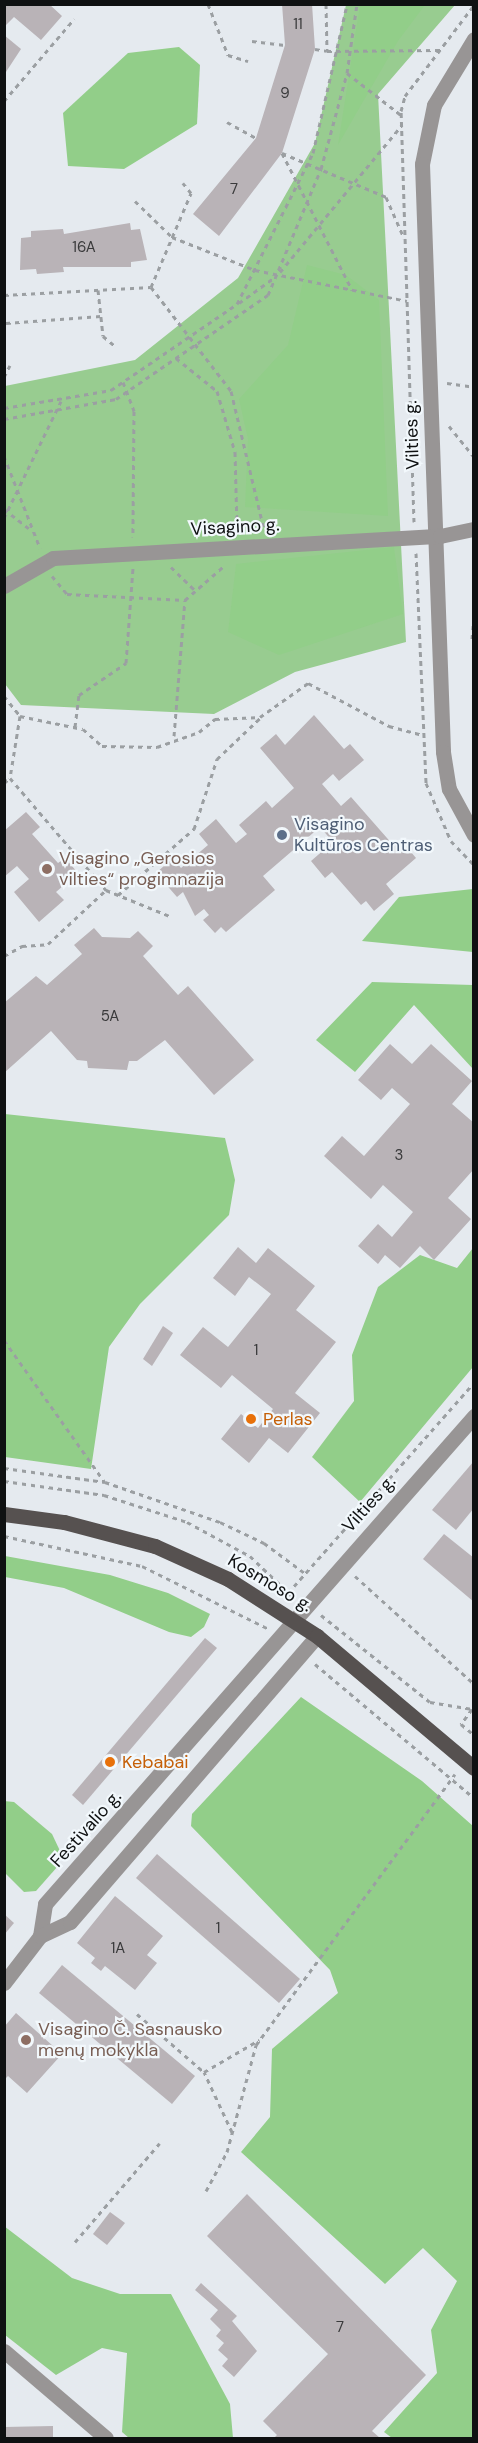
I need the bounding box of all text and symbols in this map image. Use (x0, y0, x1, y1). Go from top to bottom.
house number: 11 (293, 16, 303, 34)
house number: 9 (280, 85, 290, 103)
house number: 7 (230, 181, 238, 199)
house number: 16A (72, 239, 96, 257)
street label: Vilties g. (400, 400, 424, 470)
street label: Visagino g. (190, 514, 280, 540)
place label: Visagino Kultūros Centras (294, 814, 433, 856)
marker: Visagino Kultūros Centras (275, 828, 289, 842)
place label: Visagino „Gerosios vilties“ progimnazija (59, 848, 224, 890)
marker: Visagino „Gerosios vilties“ progimnazija (40, 862, 54, 876)
house number: 5A (101, 1008, 119, 1026)
house number: 3 (395, 1147, 403, 1165)
house number: 1 (254, 1342, 258, 1360)
place label: Perlas (263, 1408, 313, 1430)
marker: Perlas (244, 1412, 258, 1426)
street label: Vilties g. (338, 1471, 400, 1537)
street label: Kosmoso g. (224, 1549, 316, 1617)
place label: Kebabai (122, 1751, 189, 1773)
marker: Kebabai (103, 1755, 117, 1769)
street label: Festivalio g. (46, 1786, 126, 1872)
house number: 1 (216, 1920, 220, 1938)
house number: 1A (111, 1940, 125, 1958)
place label: Visagino Č. Sasnausko menų mokykla (38, 2019, 222, 2062)
marker: Visagino Č. Sasnausko menų mokykla (19, 2033, 33, 2047)
house number: 7 (336, 2319, 344, 2337)

